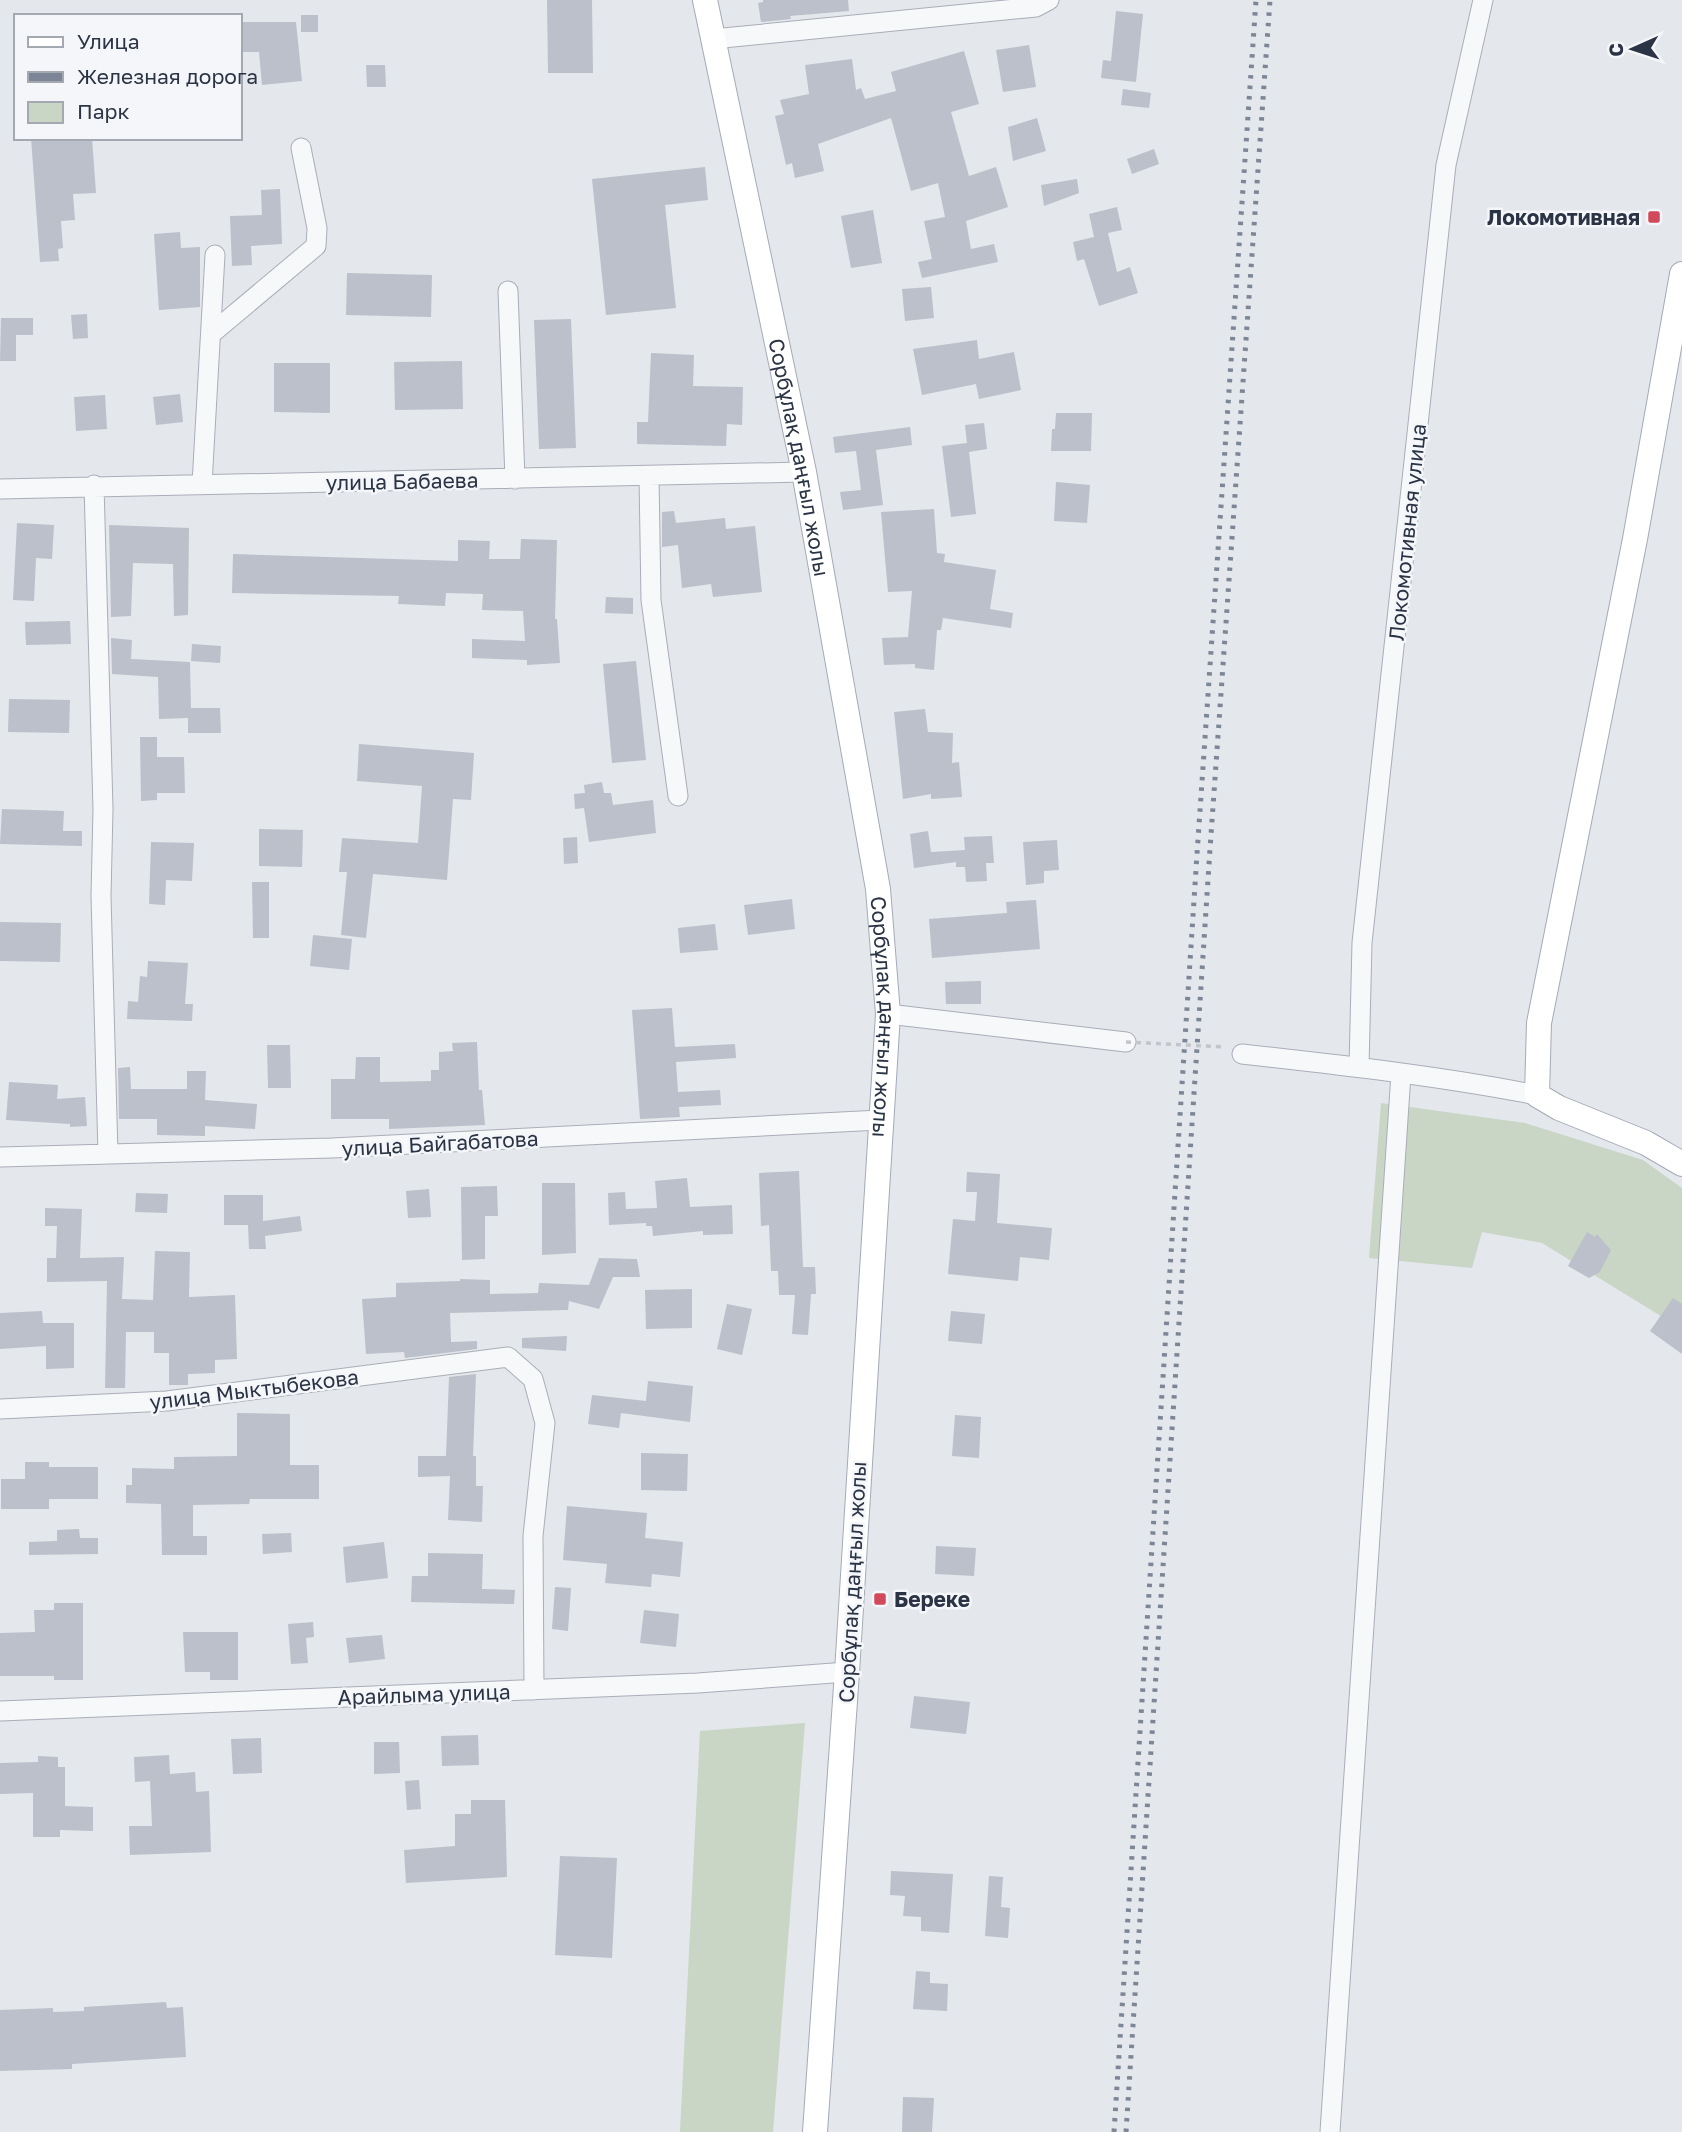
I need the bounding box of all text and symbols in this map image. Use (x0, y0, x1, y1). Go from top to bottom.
legend (14, 14, 242, 140)
north arrow (1598, 14, 1668, 84)
text: Улица (77, 28, 140, 54)
text: С (1604, 43, 1627, 57)
text: Железная дорога (77, 63, 258, 89)
text: Парк (77, 98, 130, 124)
place label: Локомотивная (1487, 204, 1640, 230)
marker: Локомотивная (1646, 209, 1662, 225)
street label: Сорбұлақ даңғыл жолы (763, 336, 835, 578)
street label: Локомотивная улица (1383, 422, 1431, 642)
street label: улица Бабаева (325, 467, 479, 495)
street label: Сорбұлақ даңғыл жолы (866, 895, 901, 1138)
street label: улица Байгабатова (341, 1125, 539, 1161)
street label: улица Мыктыбекова (148, 1363, 360, 1415)
street label: Сорбұлақ даңғыл жолы (833, 1460, 871, 1704)
place label: Береке (894, 1586, 970, 1612)
marker: Береке (872, 1591, 888, 1607)
street label: Арайлыма улица (337, 1678, 511, 1710)

